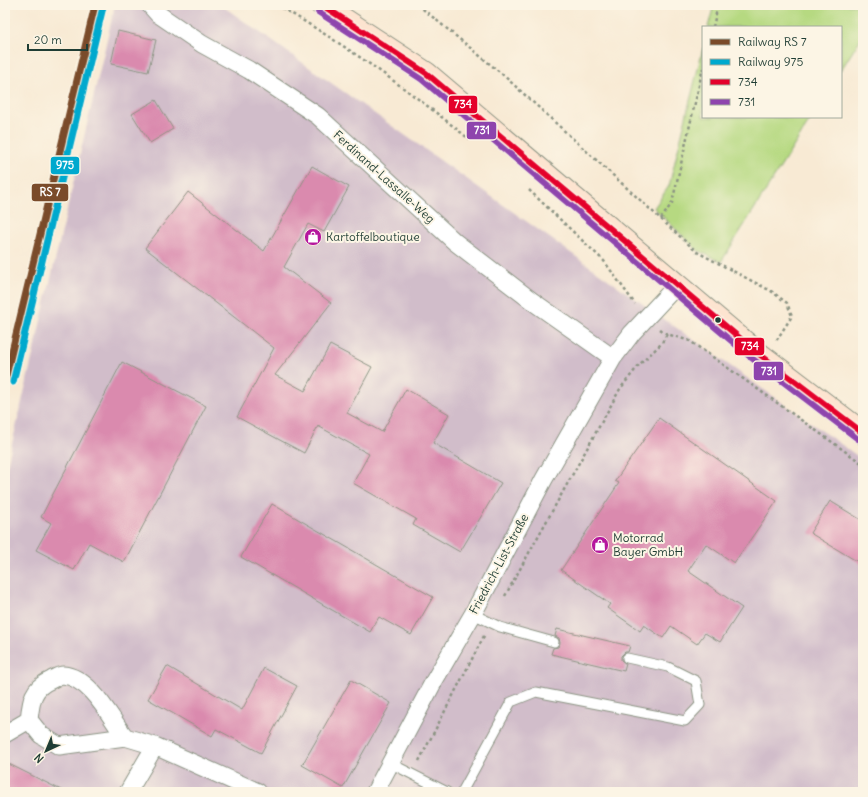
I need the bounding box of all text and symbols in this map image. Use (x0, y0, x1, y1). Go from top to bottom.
scale bar (28, 26, 87, 52)
legend (702, 26, 842, 118)
text: 20 m (34, 32, 62, 47)
text: Railway RS 7 (738, 34, 807, 49)
text: Railway 975 (738, 54, 803, 69)
text: 734 (738, 74, 758, 89)
text: 731 (738, 94, 755, 109)
line badge: 734 (448, 95, 478, 114)
text: 734 (454, 97, 473, 111)
line badge: 731 (466, 121, 497, 140)
text: 731 (474, 123, 490, 137)
street label: Ferdinand-Lassalle-Weg (331, 127, 438, 226)
line badge: 975 (50, 156, 80, 175)
text: 975 (56, 158, 74, 172)
line badge: RS 7 (31, 183, 69, 202)
text: RS 7 (39, 185, 61, 199)
shop icon: Kartoffelboutique (303, 227, 323, 247)
place label: Kartoffelboutique (326, 229, 420, 244)
unlabelled marker (713, 315, 723, 325)
line badge: 734 (734, 337, 765, 356)
text: 734 (741, 339, 760, 353)
line badge: 731 (753, 361, 784, 381)
text: 731 (761, 364, 777, 378)
street label: Friedrich-List-Straße (466, 511, 531, 616)
place label: Motorrad Bayer GmbH (613, 530, 684, 559)
shop icon: Motorrad Bayer GmbH (590, 535, 610, 555)
north arrow (26, 731, 66, 771)
text: N (31, 751, 47, 766)

